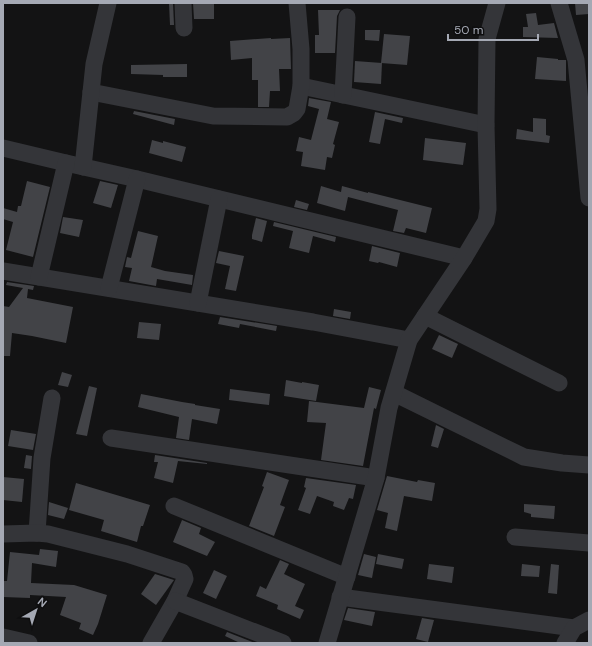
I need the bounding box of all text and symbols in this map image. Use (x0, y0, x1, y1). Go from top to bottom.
scale bar (448, 16, 538, 42)
text: 50 m (454, 22, 483, 38)
north arrow (16, 590, 56, 630)
text: N (35, 594, 50, 610)

